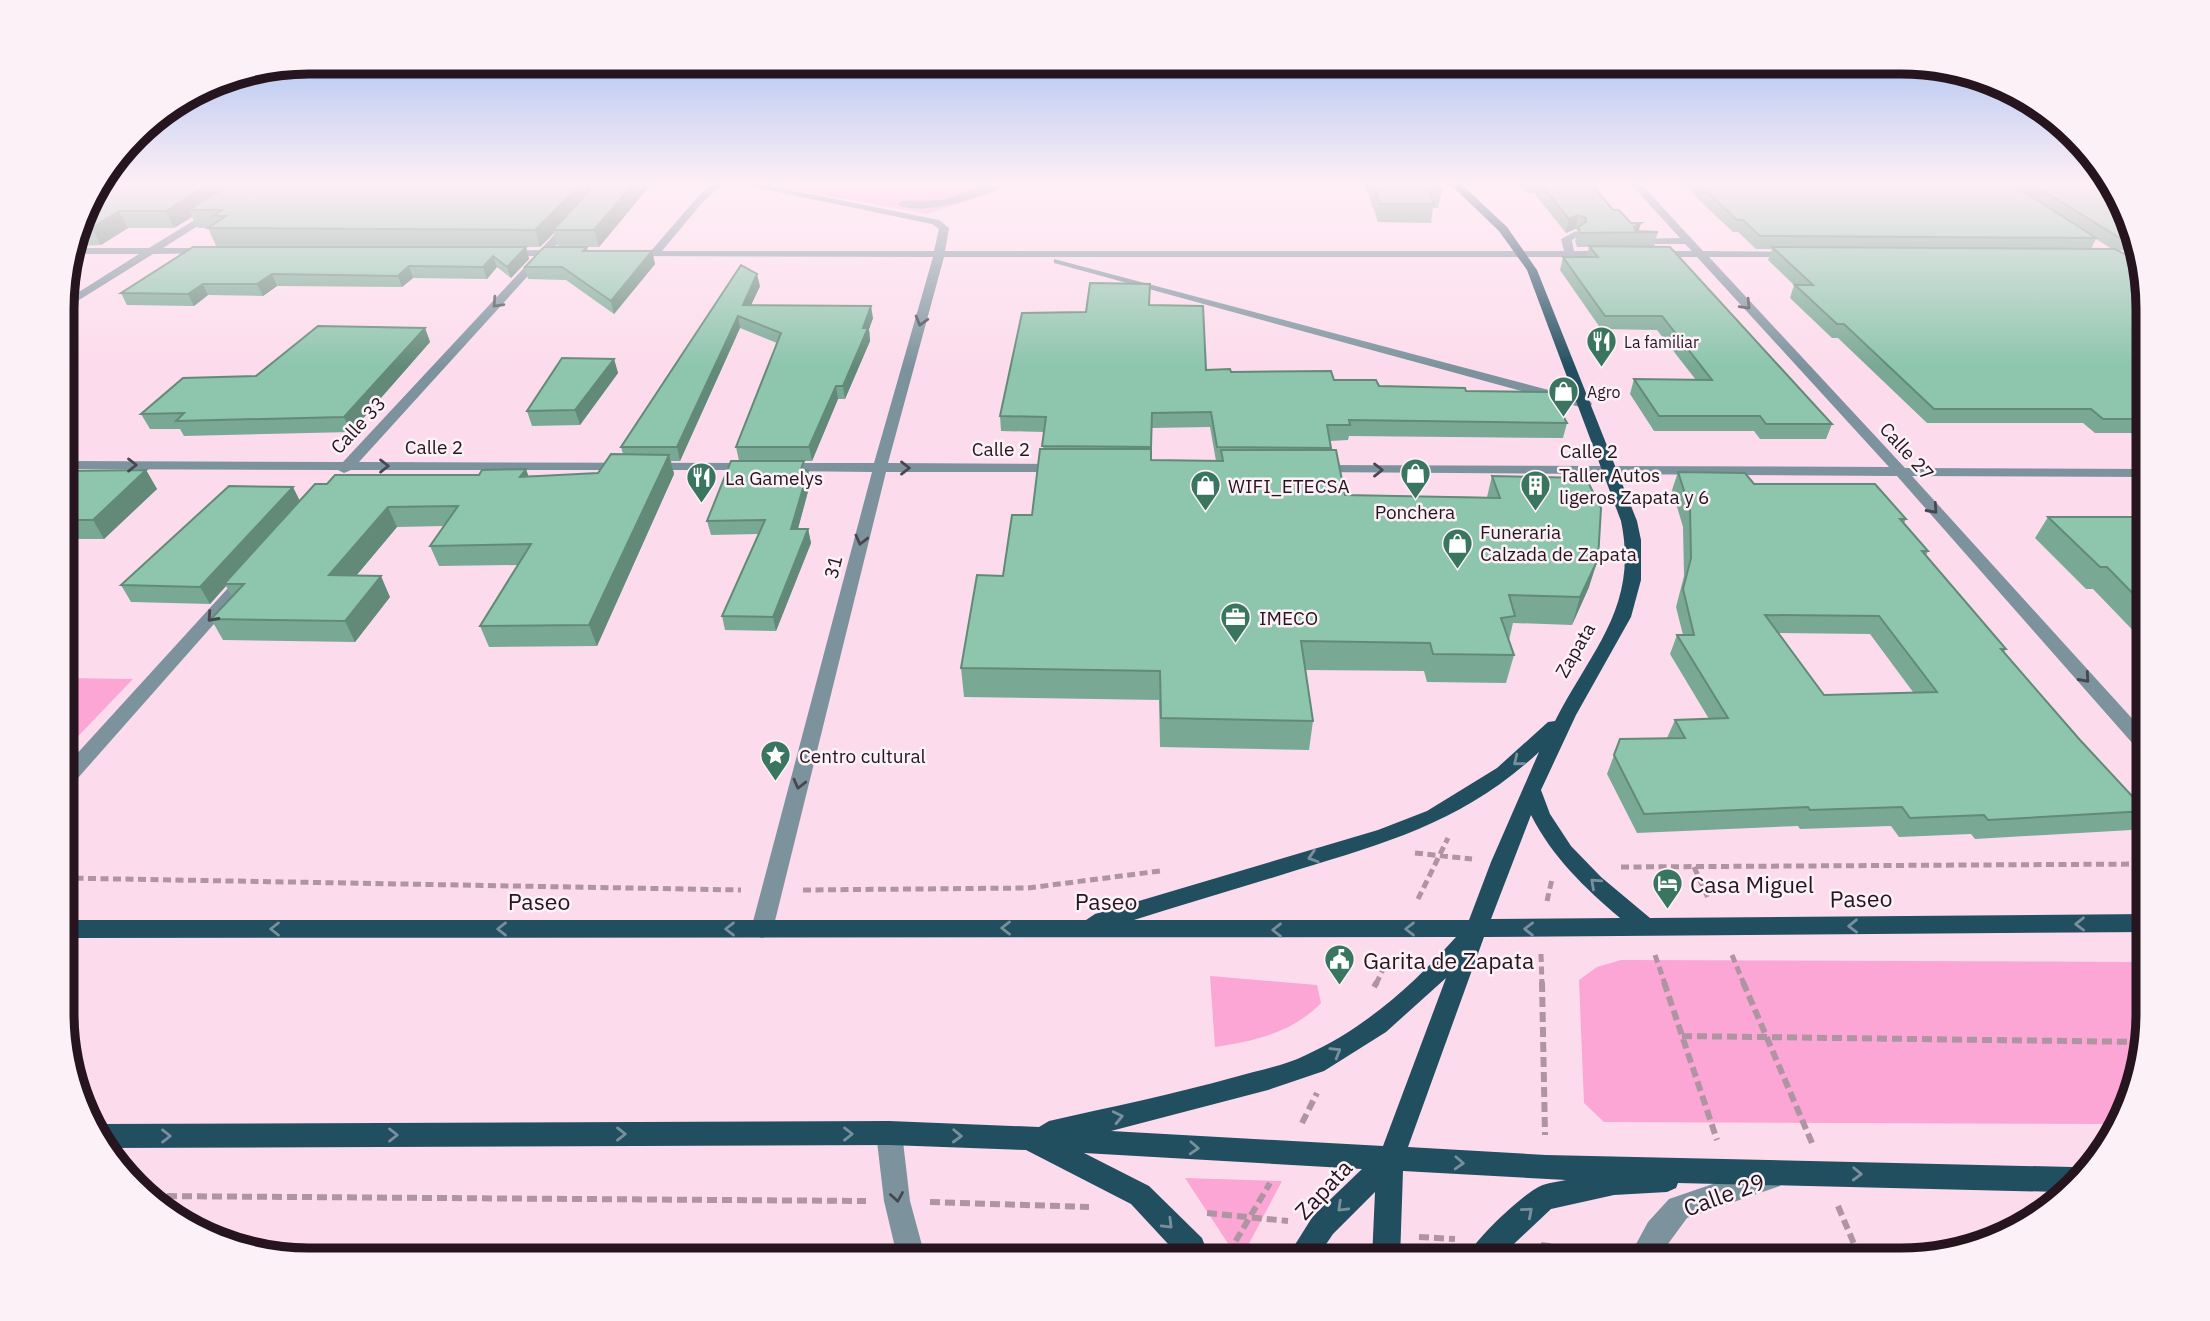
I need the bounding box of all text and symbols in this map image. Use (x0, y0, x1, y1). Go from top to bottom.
one-way arrow (492, 295, 505, 308)
one-way arrow (1738, 297, 1750, 310)
one-way arrow (914, 315, 929, 327)
restaurant icon: La familiar (1584, 325, 1618, 369)
place label: La familiar (1624, 332, 1699, 352)
shop icon: Agro (1547, 375, 1581, 419)
place label: Agro (1587, 382, 1620, 402)
street label: Calle 33 (325, 391, 391, 459)
street label: Calle 27 (1875, 417, 1939, 485)
street label: Calle 2 (405, 435, 463, 459)
street label: Calle 2 (972, 437, 1030, 461)
street label: Calle 2 (1560, 439, 1618, 463)
shop icon: Ponchera (1398, 456, 1432, 500)
one-way arrow (127, 457, 137, 473)
one-way arrow (379, 458, 389, 474)
one-way arrow (900, 460, 911, 476)
restaurant icon: La Gamelys (685, 461, 719, 505)
one-way arrow (1373, 462, 1383, 478)
place label: Taller Autos ligeros Zapata y 6 (1559, 463, 1710, 509)
place label: La Gamelys (725, 466, 823, 490)
shop icon: WIFI_ETECSA (1188, 469, 1222, 513)
building icon: Taller Autos ligeros Zapata y 6 (1519, 469, 1553, 513)
place label: WIFI_ETECSA (1228, 474, 1350, 498)
place label: Ponchera (1375, 500, 1455, 524)
one-way arrow (1925, 500, 1938, 513)
place label: Funeraria Calzada de Zapata (1480, 520, 1637, 566)
shop icon: Funeraria Calzada de Zapata (1440, 526, 1474, 570)
one-way arrow (855, 534, 869, 546)
street label: 31 (819, 553, 847, 581)
office icon: IMECO (1219, 601, 1253, 645)
place label: IMECO (1259, 606, 1318, 630)
one-way arrow (207, 608, 220, 621)
street label: Zapata (1550, 618, 1600, 682)
one-way arrow (2077, 670, 2090, 683)
place icon: Centro cultural (759, 739, 793, 783)
place label: Centro cultural (799, 744, 926, 768)
one-way arrow (1513, 753, 1525, 766)
one-way arrow (793, 778, 807, 790)
one-way arrow (1308, 848, 1320, 863)
hotel icon: Casa Miguel (1650, 867, 1684, 911)
place label: Casa Miguel (1690, 869, 1814, 899)
one-way arrow (1590, 879, 1603, 891)
street label: Paseo (1829, 882, 1893, 914)
street label: Paseo (508, 886, 570, 916)
street label: Paseo (1075, 886, 1137, 916)
one-way arrow (2074, 916, 2085, 932)
one-way arrow (1847, 919, 1858, 934)
one-way arrow (1001, 920, 1011, 936)
one-way arrow (269, 921, 280, 937)
one-way arrow (497, 921, 507, 937)
one-way arrow (724, 921, 735, 937)
one-way arrow (1405, 921, 1415, 937)
one-way arrow (1523, 921, 1533, 937)
one-way arrow (1271, 922, 1281, 938)
public building icon: Garita de Zapata (1323, 943, 1357, 987)
place label: Garita de Zapata (1363, 945, 1534, 975)
one-way arrow (1328, 1047, 1341, 1060)
one-way arrow (1112, 1110, 1124, 1125)
one-way arrow (616, 1126, 627, 1142)
one-way arrow (843, 1126, 854, 1141)
one-way arrow (389, 1127, 399, 1143)
one-way arrow (161, 1128, 172, 1144)
one-way arrow (952, 1128, 963, 1143)
one-way arrow (1189, 1140, 1200, 1155)
street label: Zapata (1288, 1153, 1358, 1225)
one-way arrow (1453, 1155, 1464, 1170)
street label: Calle 29 (1679, 1165, 1769, 1223)
one-way arrow (1852, 1166, 1862, 1182)
one-way arrow (889, 1191, 904, 1203)
one-way arrow (1337, 1198, 1350, 1211)
one-way arrow (1520, 1208, 1533, 1220)
one-way arrow (1160, 1216, 1173, 1229)

